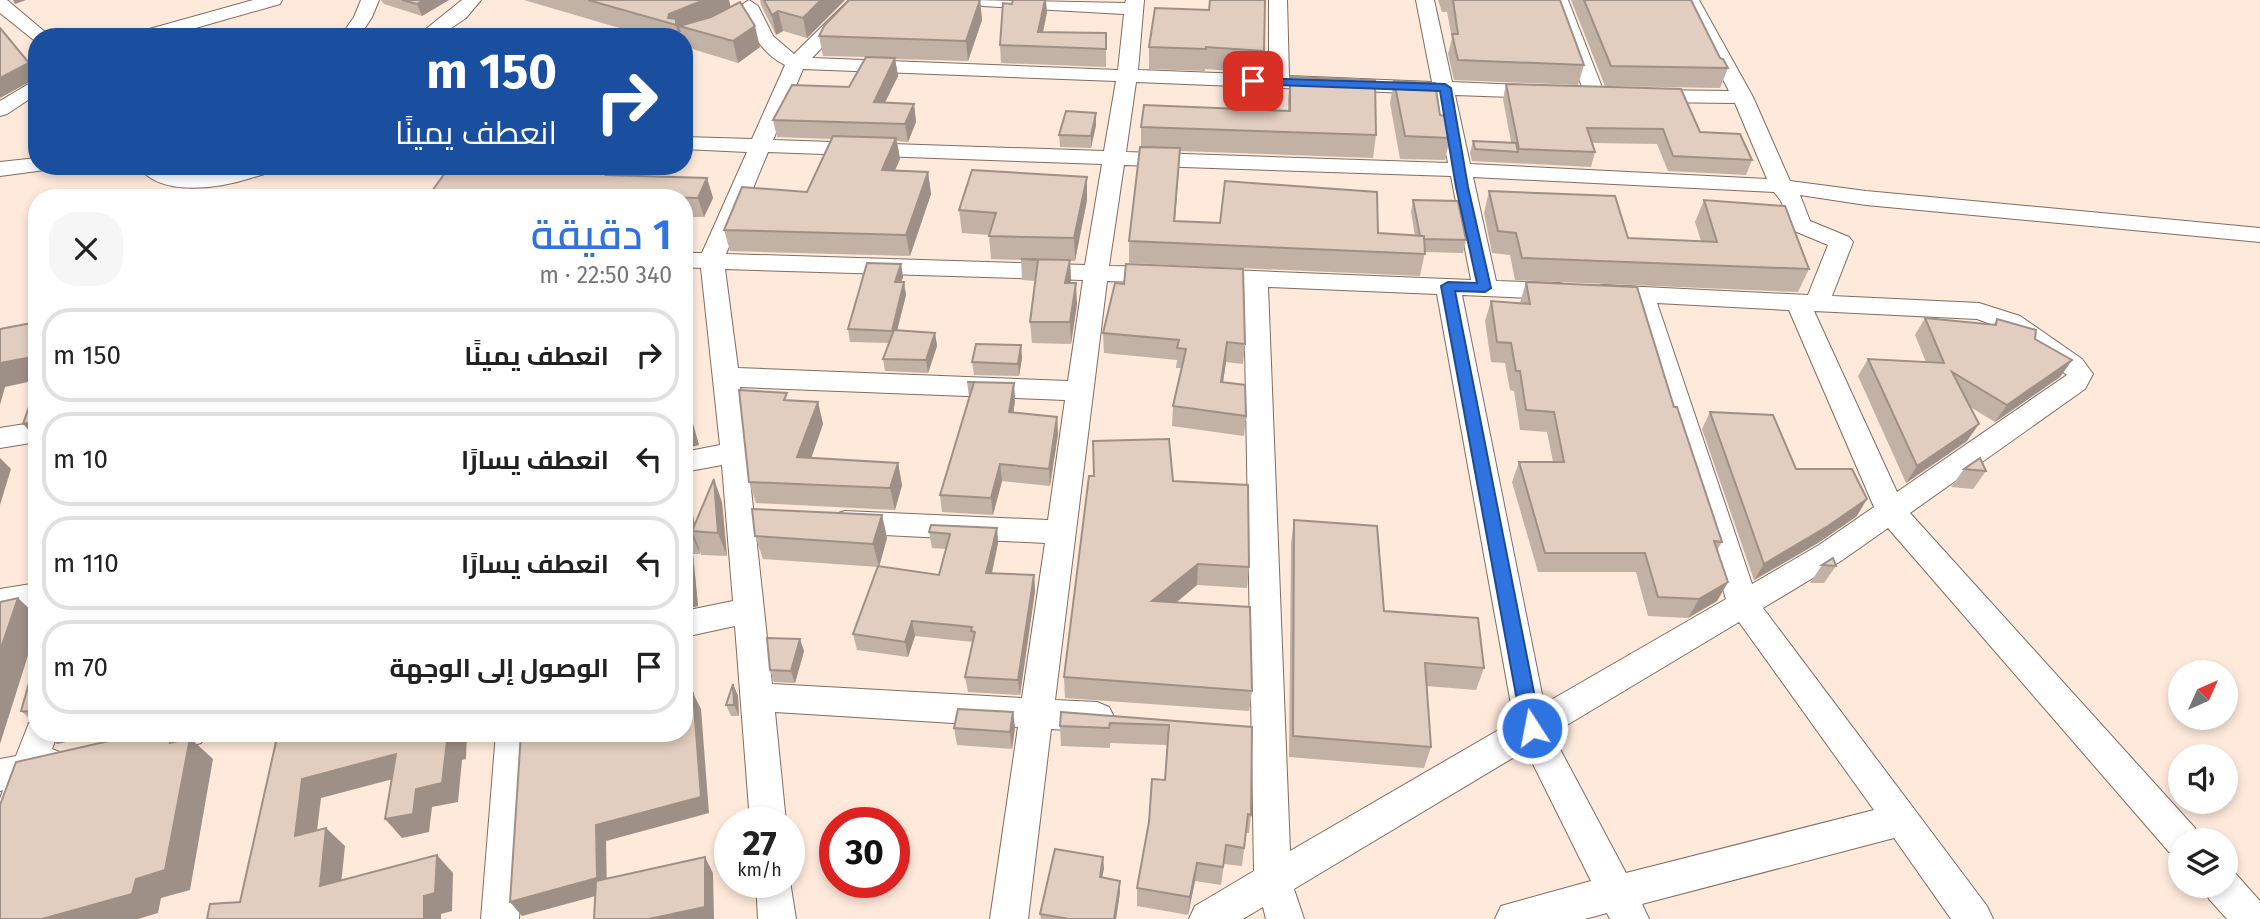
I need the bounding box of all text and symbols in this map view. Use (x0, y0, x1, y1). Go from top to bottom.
text: 150 m (426, 42, 557, 101)
pin (1223, 51, 1283, 111)
icon: right (581, 56, 672, 147)
icon: arrive (1234, 62, 1272, 100)
text: انعطف يمينًا (395, 114, 557, 152)
text: 1 دقيقة (531, 210, 672, 260)
button: close (49, 212, 123, 286)
text: 340 m · 22:50 (539, 261, 672, 289)
icon: right (630, 336, 668, 374)
text: 150 m (53, 340, 121, 371)
text: انعطف يمينًا (464, 341, 609, 372)
icon: left (630, 440, 668, 478)
text: 10 m (53, 444, 108, 475)
text: انعطف يسارًا (461, 445, 609, 476)
icon: left (630, 544, 668, 582)
text: 110 m (53, 548, 119, 579)
text: انعطف يسارًا (461, 549, 609, 580)
icon: arrive (630, 648, 668, 686)
text: 70 m (53, 652, 108, 683)
text: الوصول إلى الوجهة (390, 653, 609, 684)
north arrow (2168, 660, 2238, 730)
map controls (2168, 660, 2238, 898)
position arrow (1495, 691, 1569, 765)
button: sound (2168, 744, 2238, 814)
speed limit sign: 30 (819, 807, 910, 898)
text: 27 (742, 822, 777, 864)
button: layers (2168, 828, 2238, 898)
text: km/h (737, 859, 782, 881)

